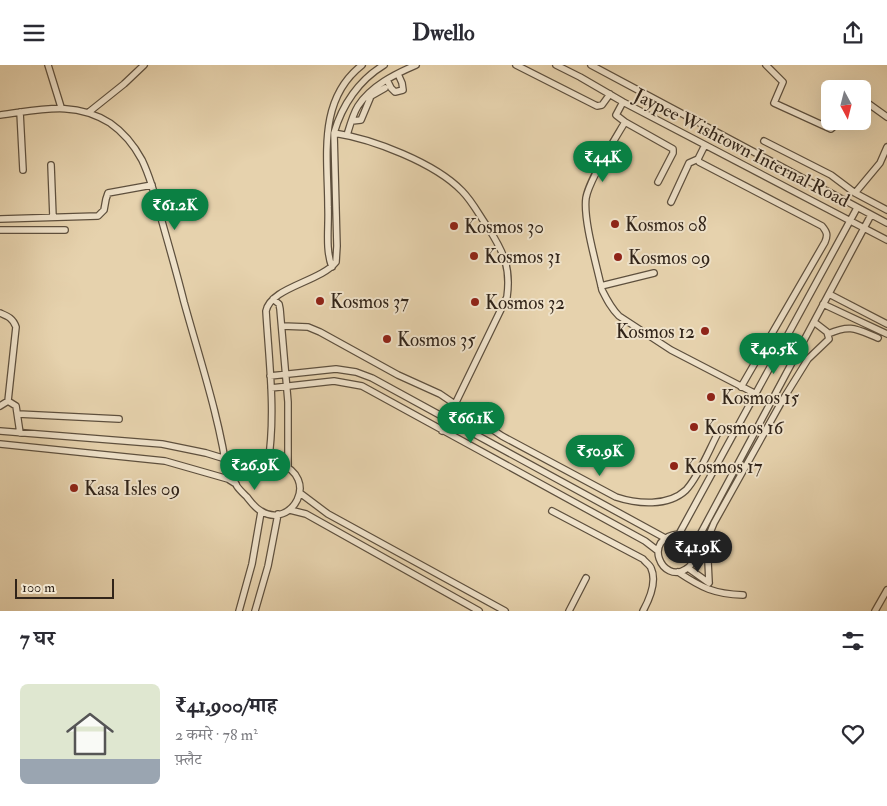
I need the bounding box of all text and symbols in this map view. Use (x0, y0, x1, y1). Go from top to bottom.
icon: menu (20, 19, 48, 47)
text: Dwello (412, 19, 475, 47)
icon: share (839, 19, 867, 47)
north arrow (821, 80, 871, 130)
map controls (821, 80, 871, 130)
street label: Jaypee Wishtown Internal Road (628, 83, 854, 214)
pin: ₹44K (573, 141, 633, 183)
text: ₹44K (584, 147, 622, 167)
pin: ₹61.2K (134, 189, 216, 231)
text: ₹61.2K (152, 195, 198, 215)
place label: Kosmos 08 (625, 213, 707, 237)
place label: Kosmos 30 (464, 215, 544, 239)
marker: Kosmos 08 (609, 218, 621, 230)
marker: Kosmos 30 (448, 220, 460, 232)
place label: Kosmos 31 (484, 245, 561, 269)
place label: Kosmos 09 (628, 246, 710, 270)
marker: Kosmos 31 (468, 250, 480, 262)
marker: Kosmos 09 (612, 251, 624, 263)
place label: Kosmos 37 (330, 290, 409, 314)
place label: Kosmos 32 (485, 291, 565, 315)
marker: Kosmos 37 (314, 295, 326, 307)
marker: Kosmos 32 (469, 296, 481, 308)
place label: Kosmos 12 (616, 320, 695, 344)
marker: Kosmos 12 (699, 325, 711, 337)
place label: Kosmos 35 (397, 328, 476, 352)
marker: Kosmos 35 (381, 333, 393, 345)
pin: ₹40.5K (733, 333, 815, 375)
text: ₹40.5K (751, 339, 797, 359)
place label: Kosmos 15 (721, 386, 800, 410)
marker: Kosmos 15 (705, 391, 717, 403)
pin: ₹66.1K (430, 401, 512, 444)
text: ₹66.1K (448, 408, 494, 428)
place label: Kosmos 16 (704, 416, 785, 440)
marker: Kosmos 16 (688, 421, 700, 433)
pin: ₹50.9K (559, 435, 641, 477)
text: ₹50.9K (577, 441, 623, 461)
pin: ₹26.9K (214, 449, 296, 491)
text: ₹26.9K (231, 455, 279, 475)
place label: Kosmos 17 (684, 455, 763, 479)
marker: Kosmos 17 (668, 460, 680, 472)
place label: Kasa Isles 09 (84, 477, 180, 501)
marker: Kasa Isles 09 (68, 482, 80, 494)
pin: ₹41.9K (657, 531, 739, 573)
text: ₹41.9K (675, 537, 721, 557)
scale bar (15, 576, 114, 599)
text: 100 m (22, 579, 55, 596)
text: 7 घर (20, 625, 55, 652)
icon: filters (839, 627, 867, 655)
text: ₹41,900/माह (175, 692, 277, 719)
icon: home (60, 704, 120, 764)
icon: heart (839, 720, 867, 748)
text: 2 कमरे · 78 m² (175, 725, 258, 745)
text: फ़्लैट (175, 750, 202, 770)

